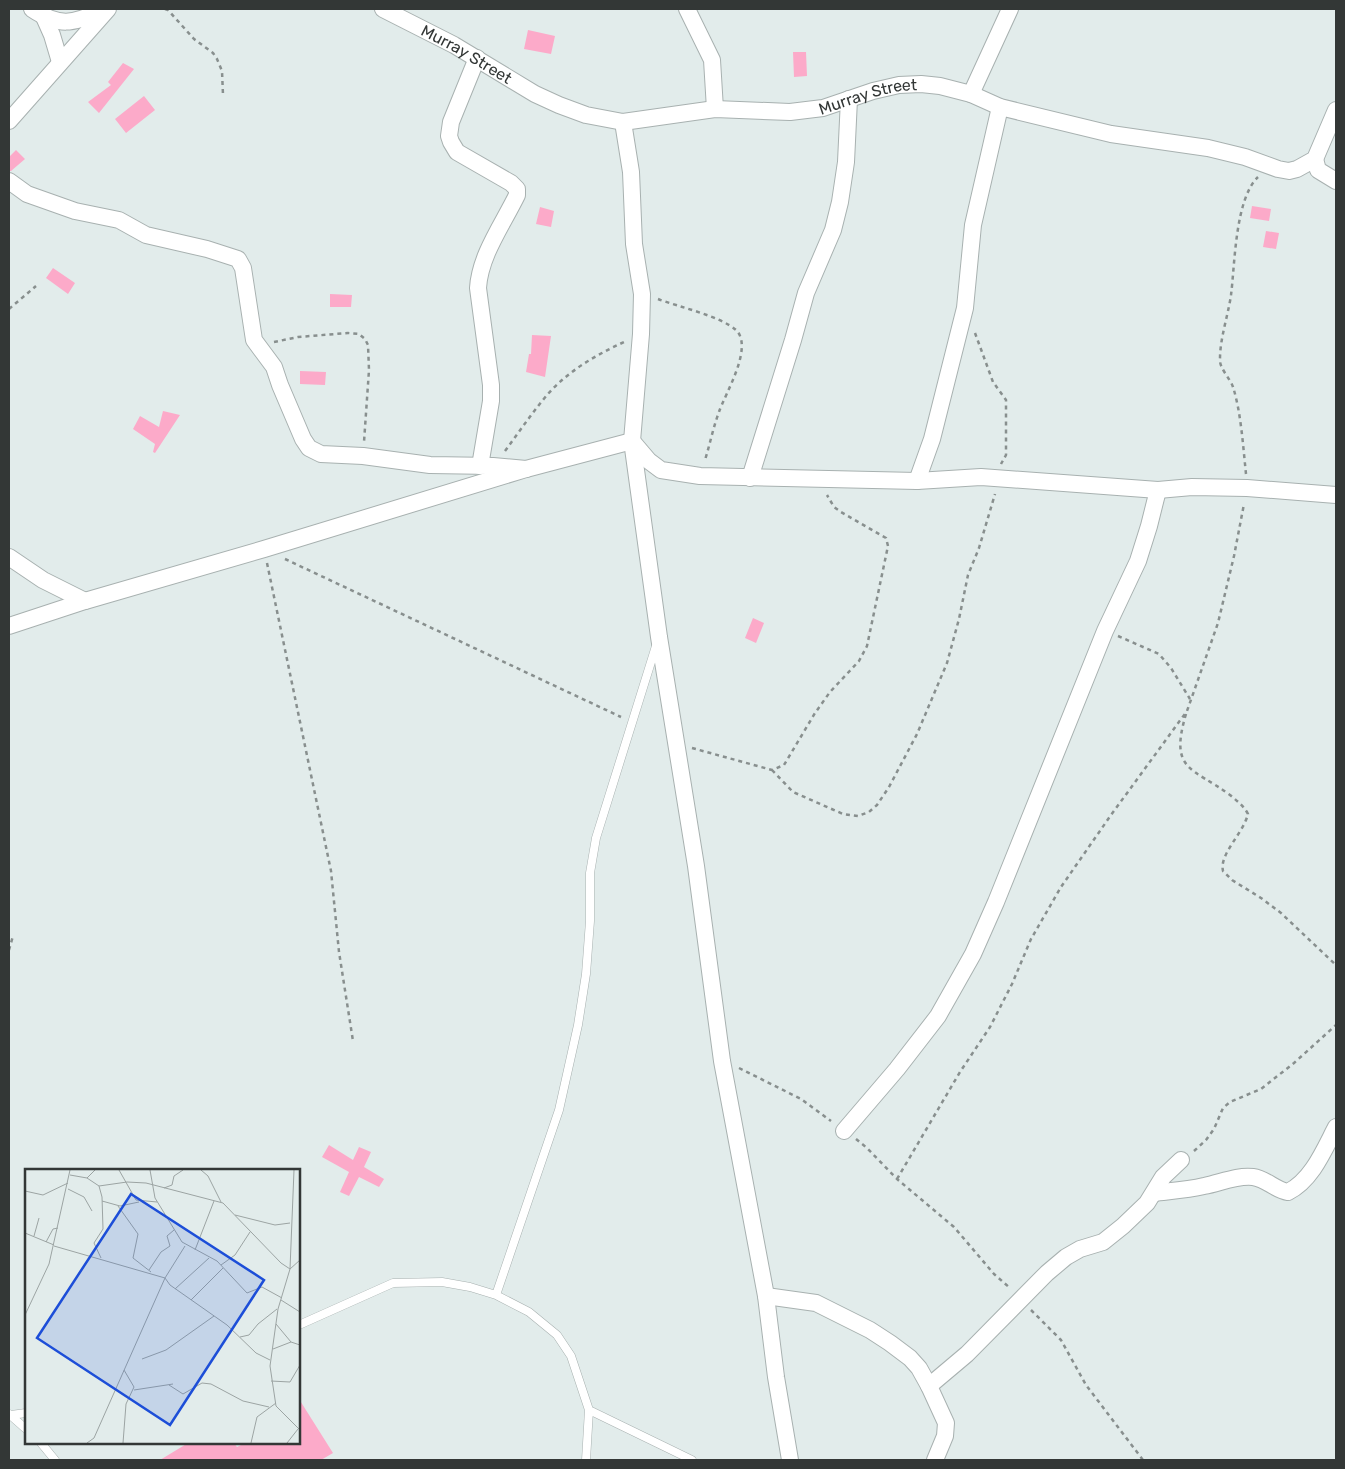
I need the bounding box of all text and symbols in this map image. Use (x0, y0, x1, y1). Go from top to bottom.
street label: Murray Street (418, 21, 515, 88)
street label: Murray Street (816, 75, 917, 119)
inset map (25, 1169, 300, 1444)

